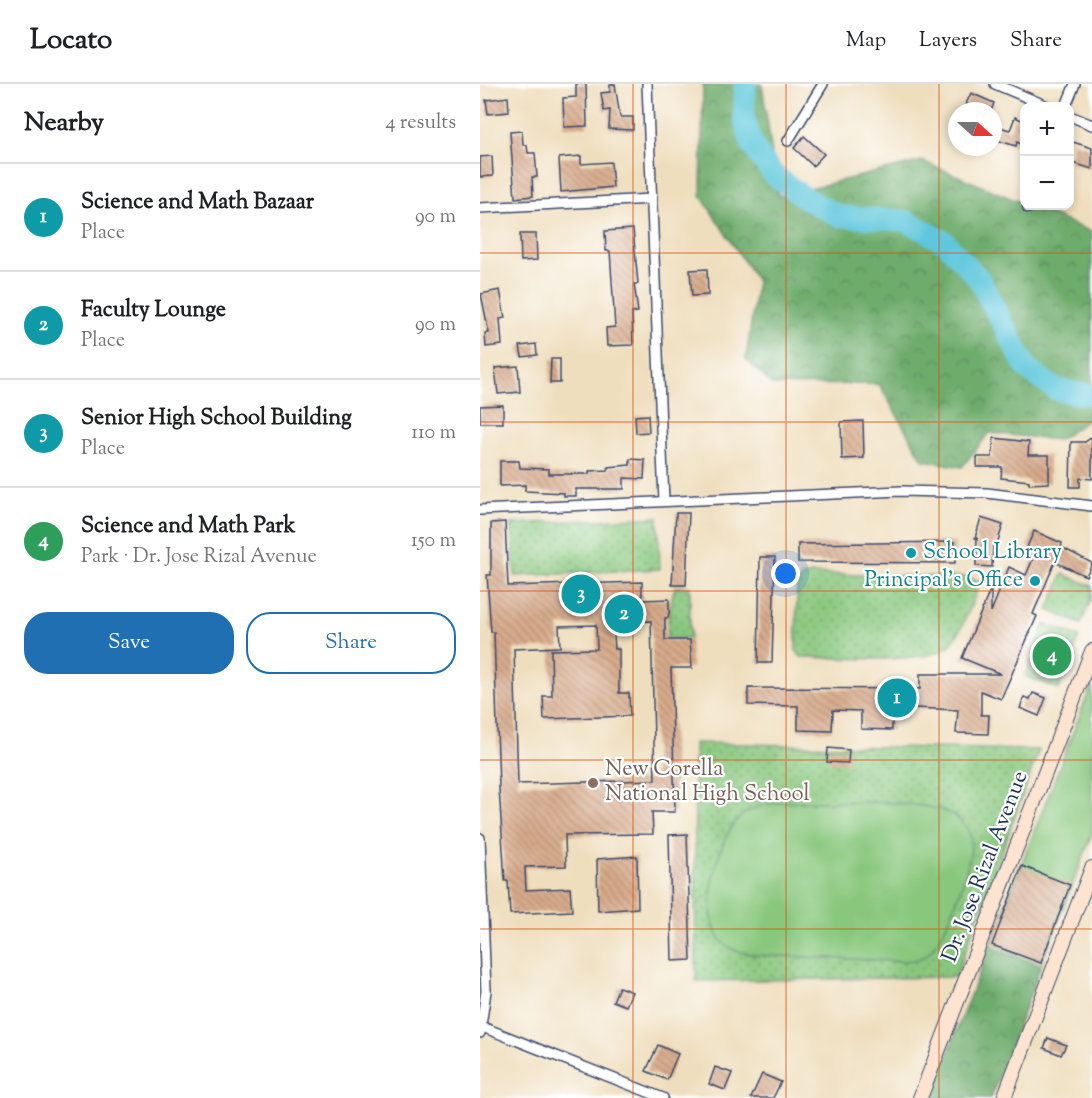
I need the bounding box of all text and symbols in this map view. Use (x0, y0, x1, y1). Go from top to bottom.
text: Locato (30, 21, 112, 61)
text: Map (846, 26, 886, 56)
text: Layers (919, 26, 977, 56)
text: Share (1010, 26, 1062, 56)
north arrow (948, 102, 1002, 156)
map controls (1020, 102, 1074, 210)
button: + (1020, 102, 1074, 156)
text: Nearby (24, 105, 104, 142)
text: 4 results (385, 109, 456, 138)
button: − (1020, 156, 1074, 210)
text: Science and Math Bazaar (81, 187, 314, 219)
text: 1 (40, 203, 47, 232)
text: 90 m (415, 203, 456, 232)
text: Place (81, 219, 125, 248)
text: Faculty Lounge (81, 295, 226, 327)
text: 2 (39, 311, 48, 340)
text: 90 m (415, 311, 456, 340)
text: Place (81, 327, 125, 356)
text: Senior High School Building (81, 403, 352, 435)
text: 3 (39, 419, 48, 448)
text: 110 m (411, 419, 456, 448)
text: Place (81, 435, 125, 464)
text: Science and Math Park (81, 511, 295, 543)
text: 4 (38, 527, 49, 556)
text: 150 m (411, 527, 456, 556)
place label: School Library (923, 537, 1062, 569)
text: Park · Dr. Jose Rizal Avenue (81, 543, 317, 572)
marker: School Library (904, 546, 918, 560)
your location (771, 559, 800, 588)
place label: Principal's Office (864, 565, 1023, 597)
pin: 3 (562, 572, 600, 616)
marker: Principal's Office (1028, 574, 1042, 588)
pin: 2 (604, 592, 644, 636)
button: Save (24, 612, 234, 674)
button: Share (246, 612, 456, 674)
pin: 4 (1032, 634, 1072, 678)
pin: 1 (878, 676, 916, 720)
place label: New Corella National High School (605, 754, 810, 811)
street label: Dr. Jose Rizal Avenue (935, 767, 1037, 967)
marker: New Corella National High School (586, 776, 600, 790)

